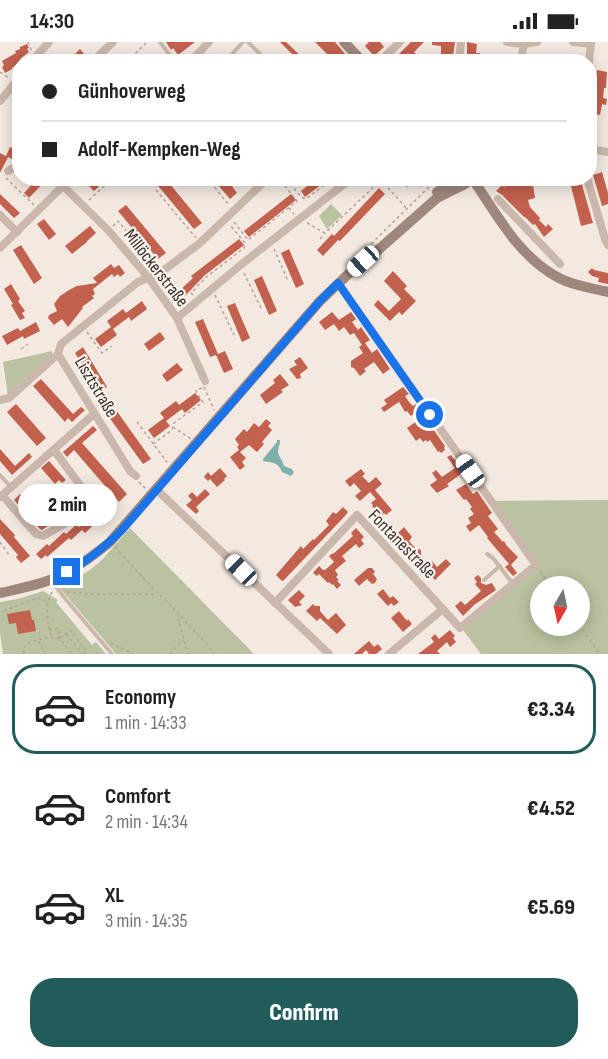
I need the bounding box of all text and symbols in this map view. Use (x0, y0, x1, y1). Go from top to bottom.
text: 14:30 (30, 8, 74, 35)
text: Günhoverweg (78, 78, 186, 105)
text: Adolf-Kempken-Weg (78, 136, 241, 163)
street label: Millöckerstraße (119, 225, 193, 311)
car (344, 242, 382, 280)
street label: Lisztstraße (70, 353, 122, 421)
route start (416, 401, 443, 428)
car (452, 451, 488, 491)
callout: 2 min (17, 485, 116, 527)
text: 2 min (48, 493, 87, 517)
street label: Fontanestraße (364, 505, 440, 583)
car (222, 551, 260, 589)
route end (53, 558, 80, 585)
north arrow (530, 576, 590, 636)
map controls (530, 576, 590, 636)
icon: car (33, 682, 87, 736)
text: Economy (105, 684, 176, 711)
text: €3.34 (527, 696, 575, 723)
text: 1 min · 14:33 (105, 711, 187, 735)
icon: car (33, 781, 87, 835)
text: Comfort (105, 783, 171, 810)
text: €4.52 (527, 795, 575, 822)
text: 2 min · 14:34 (105, 810, 188, 834)
icon: car (33, 880, 87, 934)
text: XL (105, 882, 124, 909)
text: €5.69 (527, 894, 575, 921)
text: 3 min · 14:35 (105, 909, 188, 933)
button: Confirm (30, 978, 578, 1047)

